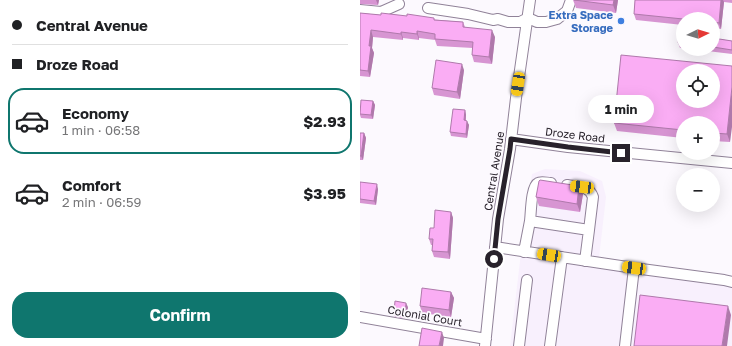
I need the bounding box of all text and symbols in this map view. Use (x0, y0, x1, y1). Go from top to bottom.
place label: Extra Space Storage (549, 8, 614, 34)
north arrow (676, 12, 720, 56)
map controls (676, 12, 720, 212)
text: Central Avenue (36, 16, 148, 34)
marker: Extra Space Storage (616, 16, 626, 26)
text: Droze Road (36, 55, 119, 73)
button: locate (676, 64, 720, 108)
car (510, 71, 526, 97)
callout: 1 min (588, 95, 654, 123)
text: 1 min (605, 101, 637, 117)
icon: car (14, 103, 50, 139)
text: Economy (62, 104, 129, 122)
text: $2.93 (303, 112, 346, 130)
button: + (676, 116, 720, 160)
text: 1 min · 06:58 (62, 122, 140, 138)
street label: Droze Road (544, 124, 606, 145)
street label: Central Avenue (481, 130, 506, 212)
route end (612, 144, 630, 162)
button: − (676, 168, 720, 212)
icon: car (14, 175, 50, 211)
text: Comfort (62, 176, 121, 194)
car (569, 180, 595, 194)
text: $3.95 (303, 184, 346, 202)
text: 2 min · 06:59 (62, 194, 141, 210)
car (536, 247, 562, 263)
route start (485, 250, 503, 268)
car (621, 260, 647, 276)
button: Confirm (12, 292, 348, 338)
street label: Colonial Court (387, 303, 464, 329)

